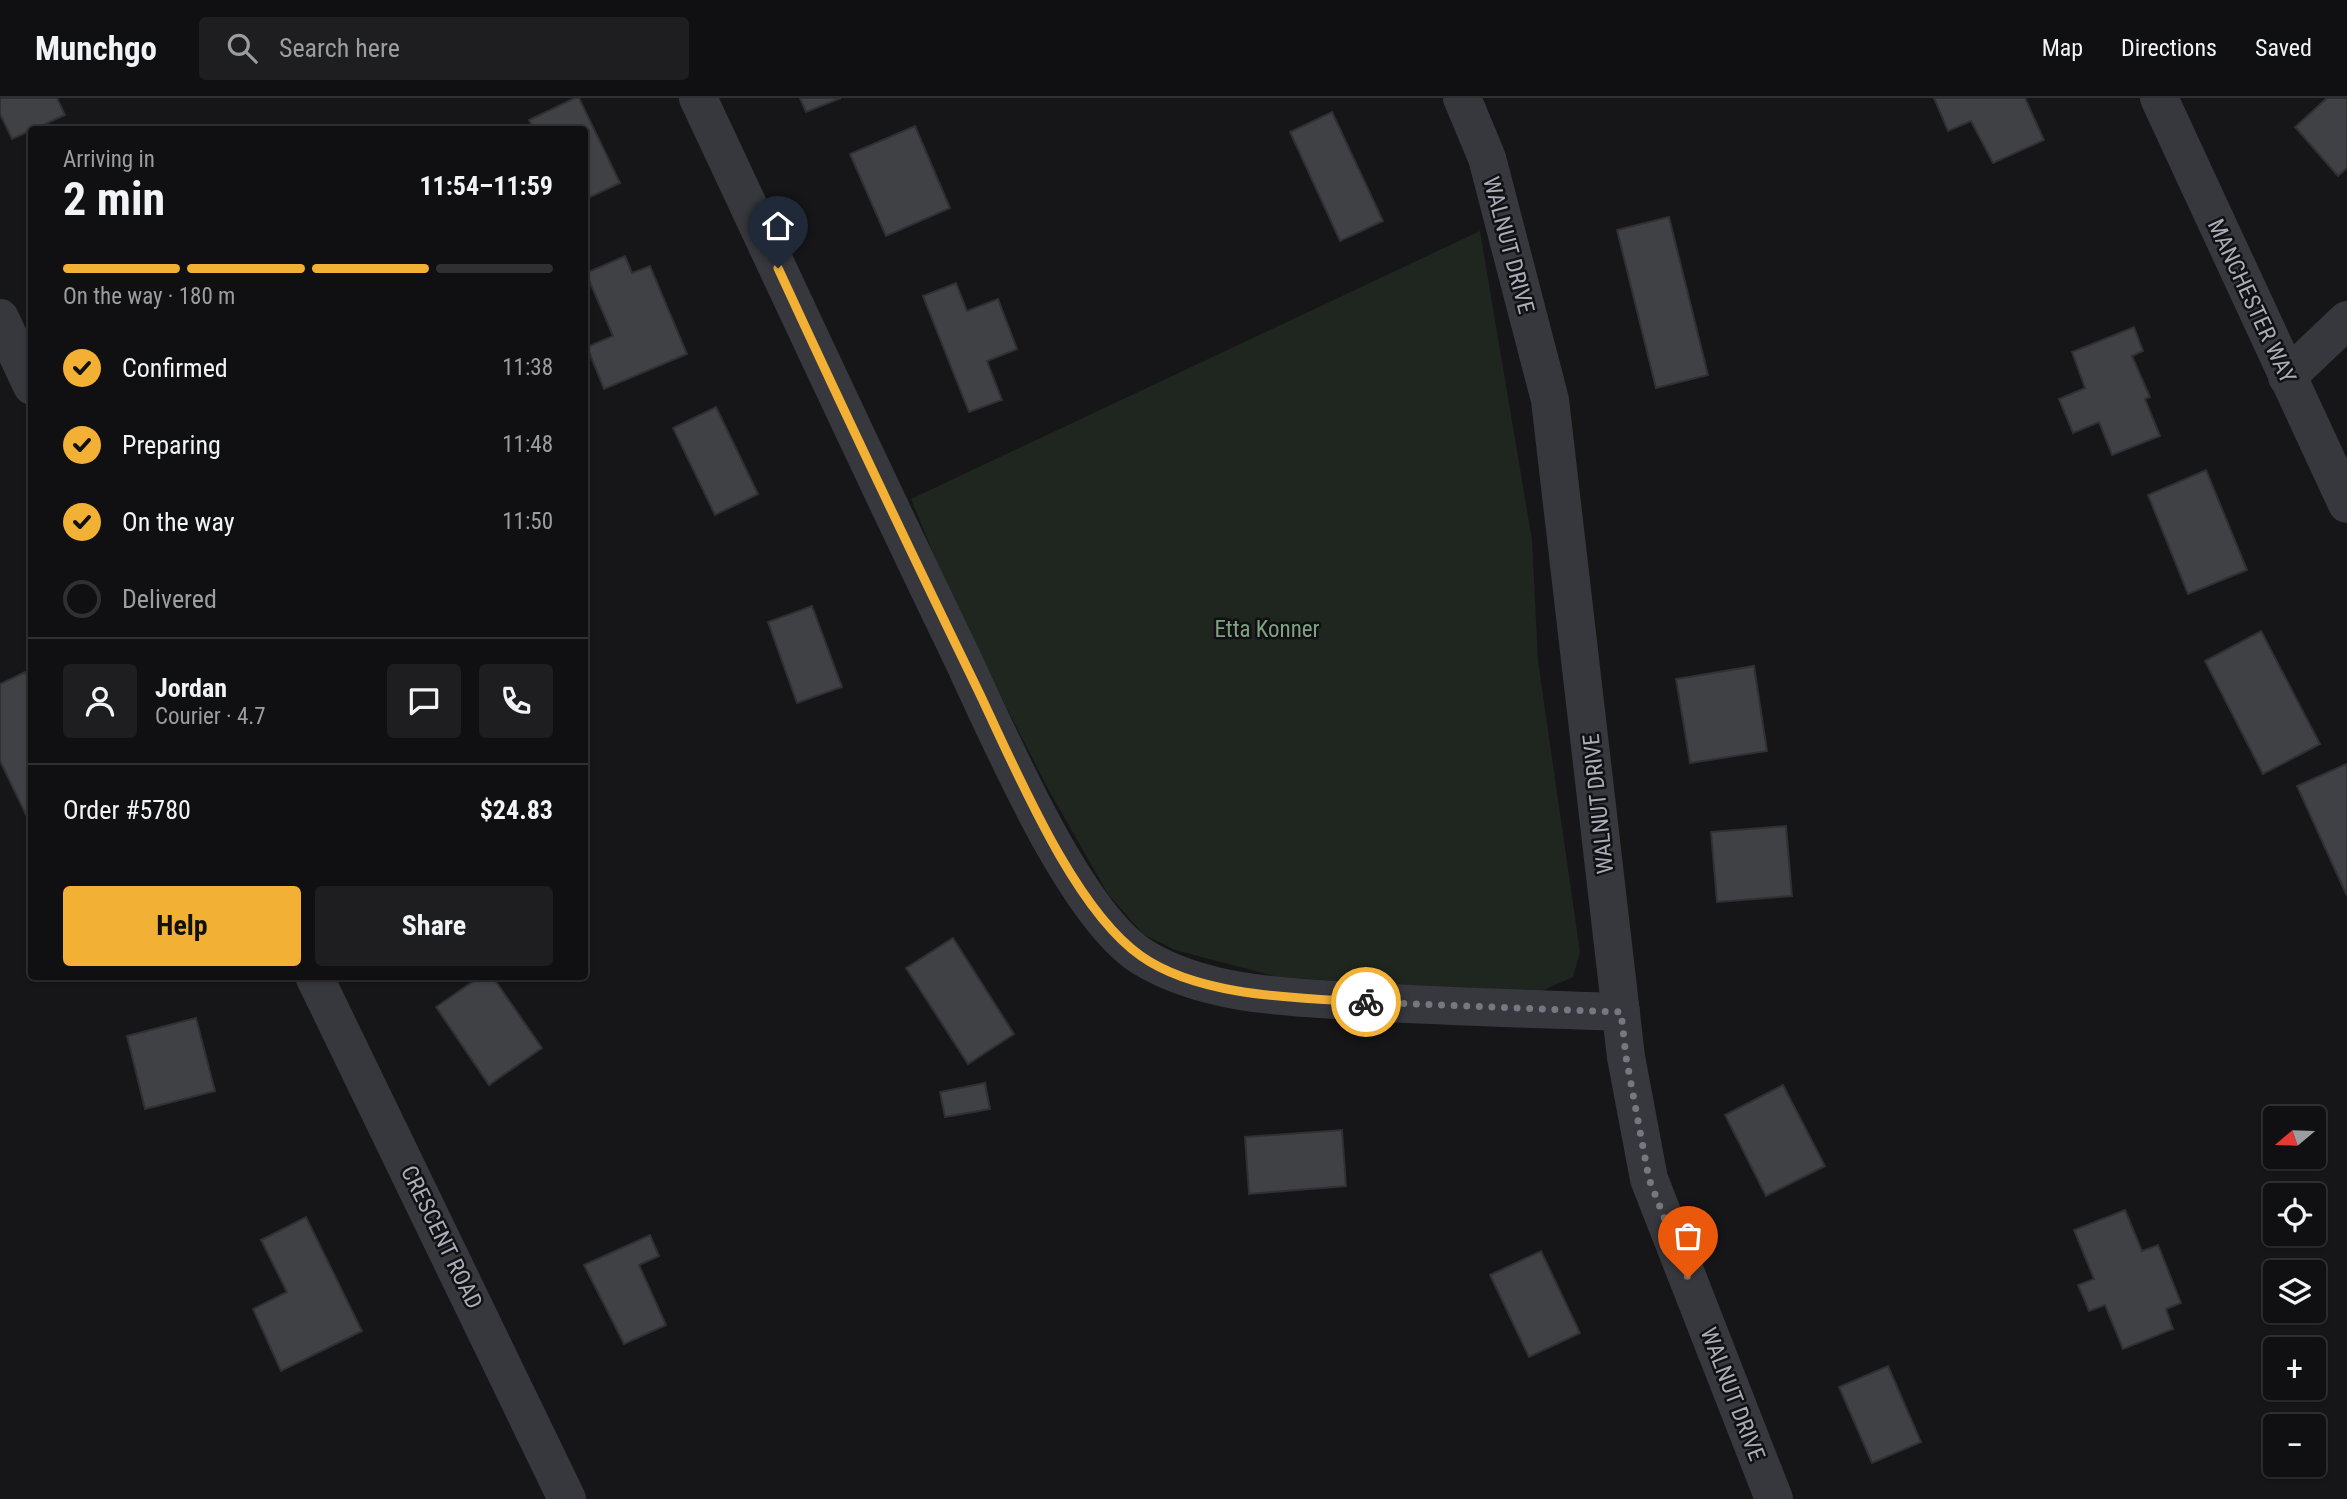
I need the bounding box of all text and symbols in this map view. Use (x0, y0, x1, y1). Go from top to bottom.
search box (199, 17, 689, 80)
text: Munchgo (35, 29, 157, 68)
icon: search (223, 29, 261, 67)
text: Search here (279, 33, 400, 63)
text: Map (2042, 34, 2083, 62)
text: Directions (2121, 34, 2217, 62)
text: Saved (2255, 34, 2312, 62)
text: Arriving in (63, 146, 155, 173)
text: 11:54–11:59 (419, 171, 553, 201)
text: 2 min (63, 172, 165, 226)
street label: WALNUT DRIVE (1477, 174, 1540, 317)
pin (748, 196, 808, 268)
icon: home (759, 207, 797, 245)
street label: MANCHESTER WAY (2202, 215, 2301, 388)
text: On the way · 180 m (63, 283, 235, 310)
icon: check (63, 349, 101, 387)
text: Confirmed (122, 353, 228, 383)
text: 11:38 (502, 354, 553, 381)
icon: check (63, 426, 101, 464)
text: Preparing (122, 430, 221, 460)
text: 11:48 (502, 431, 553, 458)
icon: check (63, 503, 101, 541)
text: On the way (122, 507, 235, 537)
text: 11:50 (502, 508, 553, 535)
text: Delivered (122, 584, 217, 614)
park label: Etta Konner (1214, 616, 1320, 643)
button: person (63, 664, 137, 738)
button: chat (387, 664, 461, 738)
button: phone (479, 664, 553, 738)
text: Jordan (155, 673, 227, 703)
text: Courier · 4.7 (155, 703, 266, 730)
street label: WALNUT DRIVE (1578, 733, 1619, 875)
text: Order #5780 (63, 795, 191, 825)
text: $24.83 (480, 795, 553, 825)
button: Help (63, 886, 301, 966)
button: Share (315, 886, 553, 966)
courier (1331, 967, 1401, 1037)
icon: bike (1347, 983, 1385, 1021)
north arrow (2263, 1106, 2326, 1169)
map controls (2263, 1106, 2326, 1477)
street label: CRESCENT ROAD (395, 1161, 488, 1313)
button: locate (2263, 1183, 2326, 1246)
pin (1658, 1206, 1718, 1278)
icon: bag (1669, 1217, 1707, 1255)
button: layers (2263, 1260, 2326, 1323)
street label: WALNUT DRIVE (1695, 1324, 1770, 1465)
button: + (2263, 1337, 2326, 1400)
button: − (2263, 1414, 2326, 1477)

